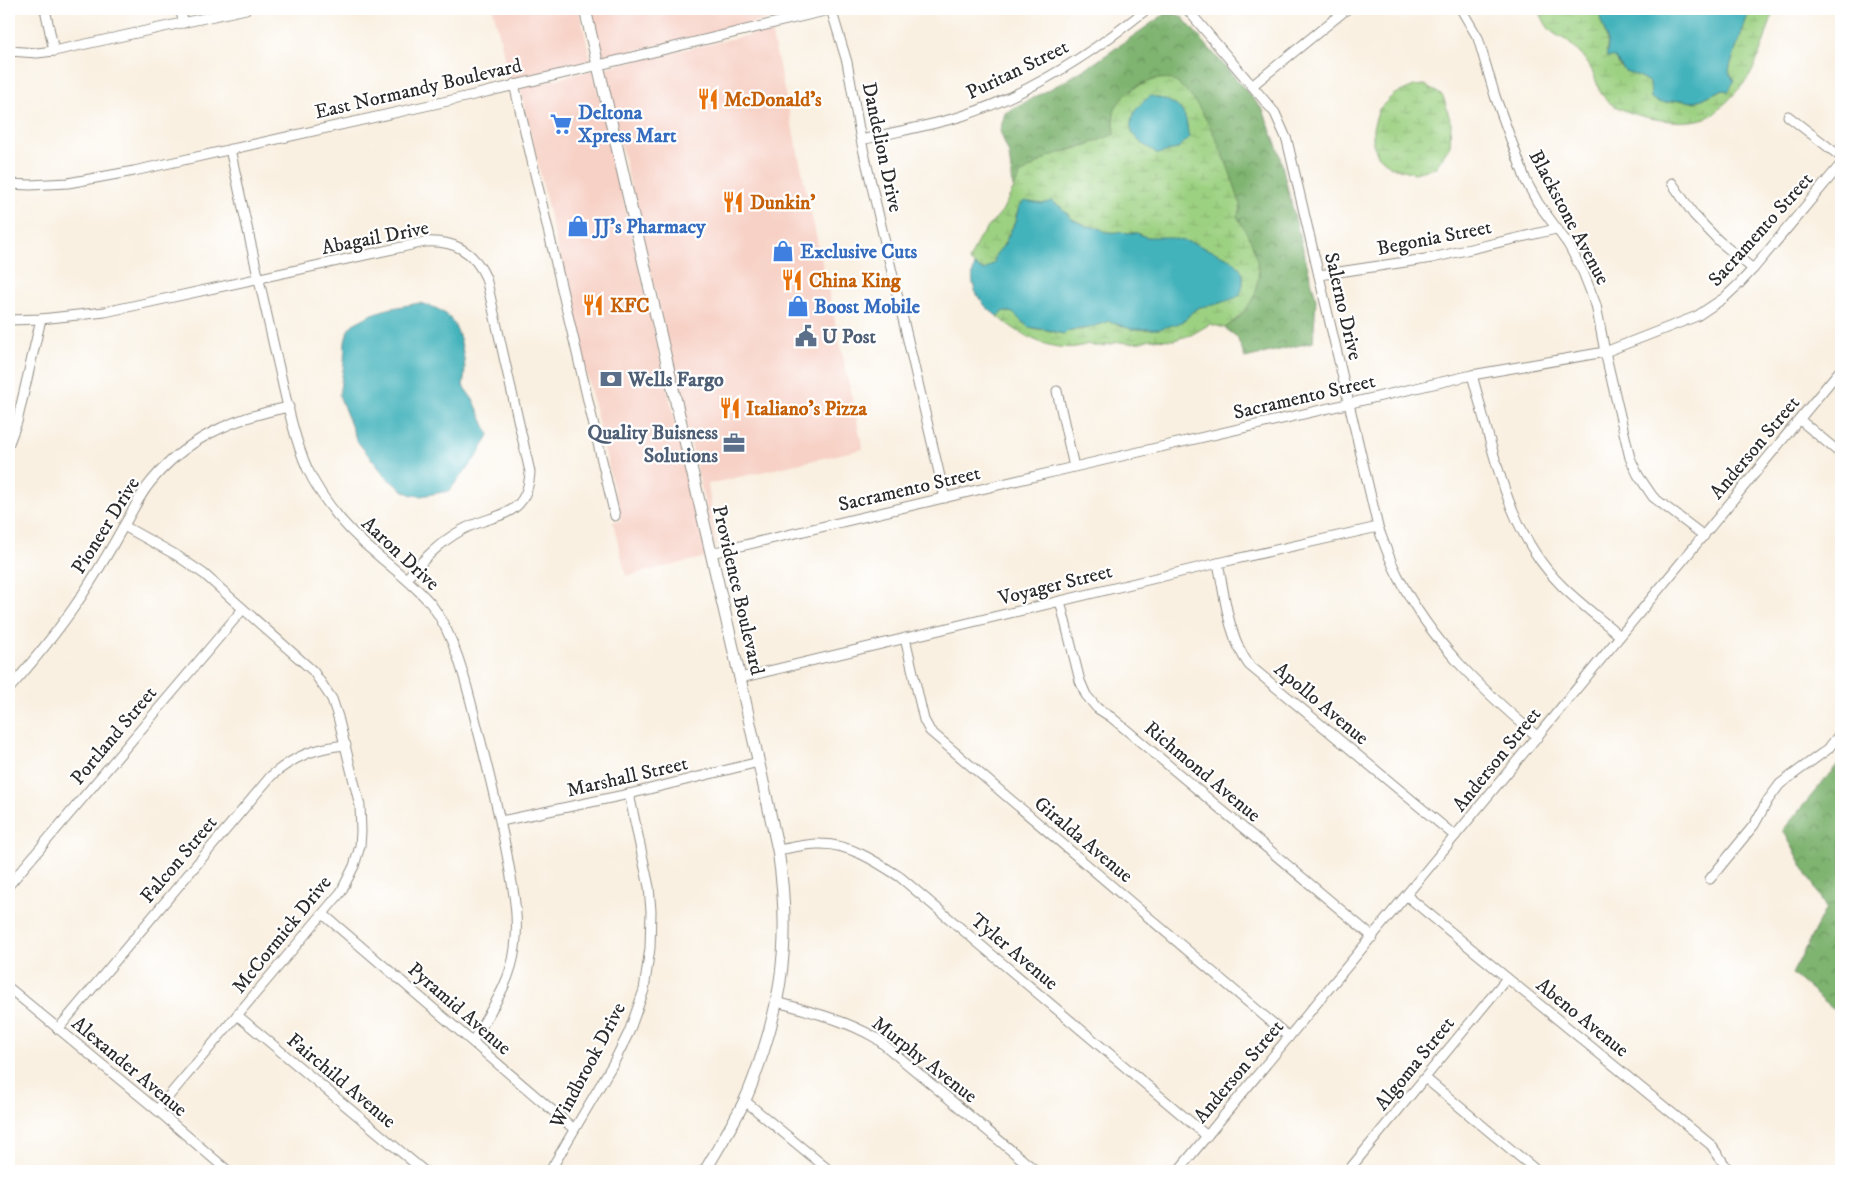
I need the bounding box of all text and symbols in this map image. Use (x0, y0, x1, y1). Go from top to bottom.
street label: Puritan Street (962, 35, 1073, 106)
street label: East Normandy Boulevard (312, 53, 524, 125)
street label: Dandelion Drive (856, 80, 908, 215)
restaurant icon: McDonald's (695, 86, 721, 112)
place label: McDonald's (724, 88, 822, 113)
place label: Deltona Xpress Mart (578, 101, 677, 149)
supermarket icon: Deltona Xpress Mart (548, 111, 574, 137)
street label: Blackstone Avenue (1523, 146, 1615, 289)
street label: Sacramento Street (1703, 168, 1819, 292)
restaurant icon: Dunkin' (720, 189, 746, 215)
place label: Dunkin' (750, 191, 816, 216)
shop icon: JJ's Pharmacy (565, 213, 591, 239)
place label: JJ's Pharmacy (592, 215, 706, 240)
street label: Begonia Street (1375, 215, 1494, 262)
street label: Abagail Drive (319, 216, 431, 261)
shop icon: Exclusive Cuts (770, 238, 796, 264)
place label: Exclusive Cuts (800, 240, 918, 265)
street label: Salerno Drive (1318, 250, 1367, 363)
restaurant icon: China King (779, 267, 805, 293)
place label: China King (809, 269, 902, 294)
restaurant icon: KFC (580, 292, 606, 318)
shop icon: Boost Mobile (785, 293, 811, 319)
place label: KFC (610, 294, 650, 319)
place label: Boost Mobile (814, 295, 921, 320)
public building icon: U Post (793, 323, 819, 349)
place label: U Post (822, 325, 876, 350)
bank icon: Wells Fargo (598, 366, 624, 392)
place label: Wells Fargo (627, 368, 724, 393)
street label: Sacramento Street (1231, 369, 1378, 426)
street label: Anderson Street (1705, 391, 1806, 505)
restaurant icon: Italiano's Pizza (717, 395, 743, 421)
place label: Italiano's Pizza (746, 397, 868, 422)
place label: Quality Buisness Solutions (588, 421, 718, 469)
office icon: Quality Buisness Solutions (721, 430, 747, 456)
street label: Sacramento Street (836, 461, 983, 518)
street label: Pioneer Drive (67, 473, 146, 579)
street label: Providence Boulevard (706, 503, 769, 678)
street label: Aaron Drive (356, 512, 444, 597)
street label: Voyager Street (995, 559, 1115, 612)
street label: Apollo Avenue (1269, 657, 1374, 751)
street label: Portland Street (66, 681, 163, 790)
street label: Anderson Street (1447, 703, 1547, 817)
street label: Richmond Avenue (1139, 716, 1265, 828)
street label: Marshall Street (564, 751, 690, 804)
street label: Giralda Avenue (1028, 792, 1138, 889)
street label: Falcon Street (135, 811, 223, 909)
street label: McCormick Drive (227, 871, 337, 999)
street label: Tyler Avenue (965, 908, 1063, 996)
street label: Pyramid Avenue (402, 957, 516, 1061)
street label: Abeno Avenue (1530, 973, 1634, 1063)
street label: Windbrook Drive (544, 999, 632, 1134)
street label: Murphy Avenue (866, 1011, 982, 1109)
street label: Alexander Avenue (66, 1012, 192, 1123)
street label: Algoma Street (1370, 1012, 1461, 1116)
street label: Anderson Street (1189, 1015, 1290, 1129)
street label: Fairchild Avenue (281, 1028, 401, 1134)

